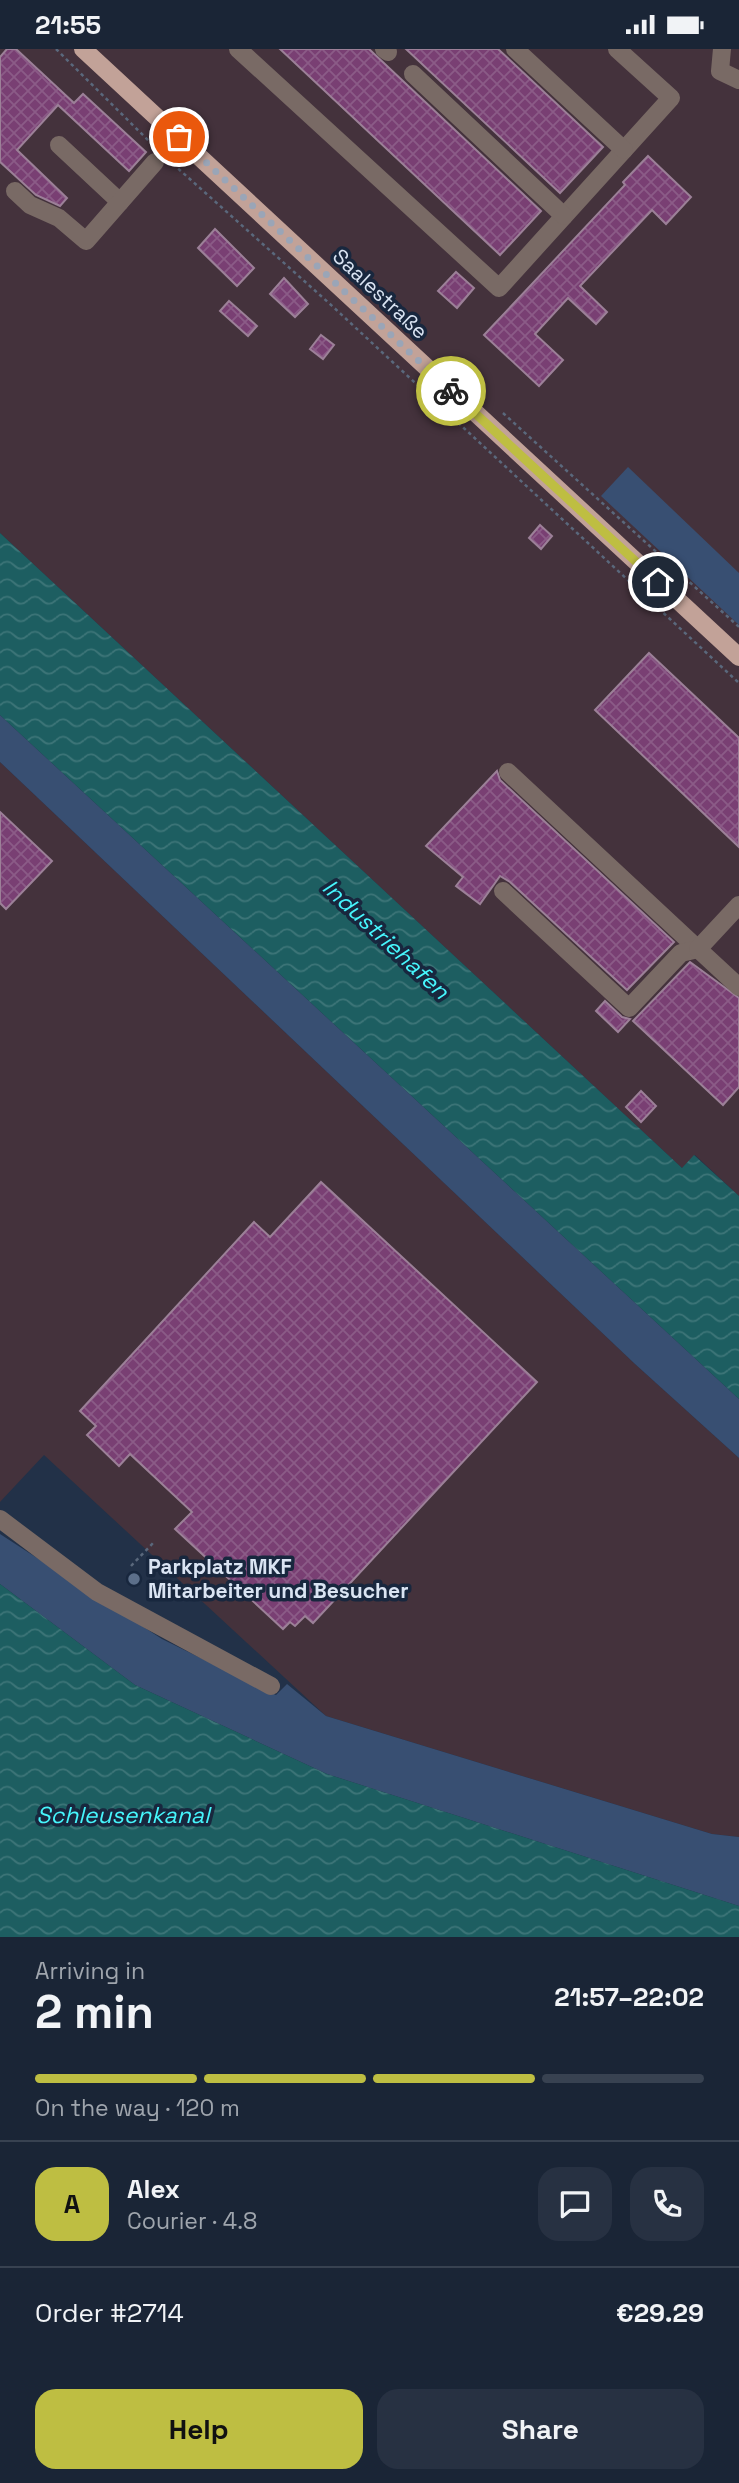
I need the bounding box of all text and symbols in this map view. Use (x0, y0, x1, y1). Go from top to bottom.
text: 21:55 (35, 8, 101, 42)
pin (149, 107, 209, 167)
icon: bag (160, 118, 198, 156)
street label: Saalestraße (327, 243, 434, 345)
courier (416, 356, 486, 426)
icon: bike (432, 372, 470, 410)
pin (628, 552, 688, 612)
icon: home (639, 563, 677, 601)
water label: Industriehafen (316, 872, 456, 1006)
place label: Parkplatz MKF Mitarbeiter und Besucher (148, 1553, 408, 1604)
marker: Parkplatz MKF Mitarbeiter und Besucher (126, 1571, 142, 1587)
water label: Schleusenkanal (36, 1800, 212, 1830)
text: Arriving in (35, 1956, 145, 1986)
text: 21:57–22:02 (554, 1980, 704, 2014)
text: 2 min (35, 1983, 154, 2041)
text: On the way · 120 m (35, 2093, 240, 2123)
button: chat (538, 2167, 612, 2241)
button: phone (630, 2167, 704, 2241)
text: Alex (127, 2172, 180, 2206)
text: A (64, 2187, 80, 2221)
text: Courier · 4.8 (127, 2206, 257, 2236)
text: Order #2714 (35, 2296, 184, 2330)
text: €29.29 (616, 2296, 704, 2330)
button: Help (35, 2389, 363, 2469)
button: Share (377, 2389, 704, 2469)

